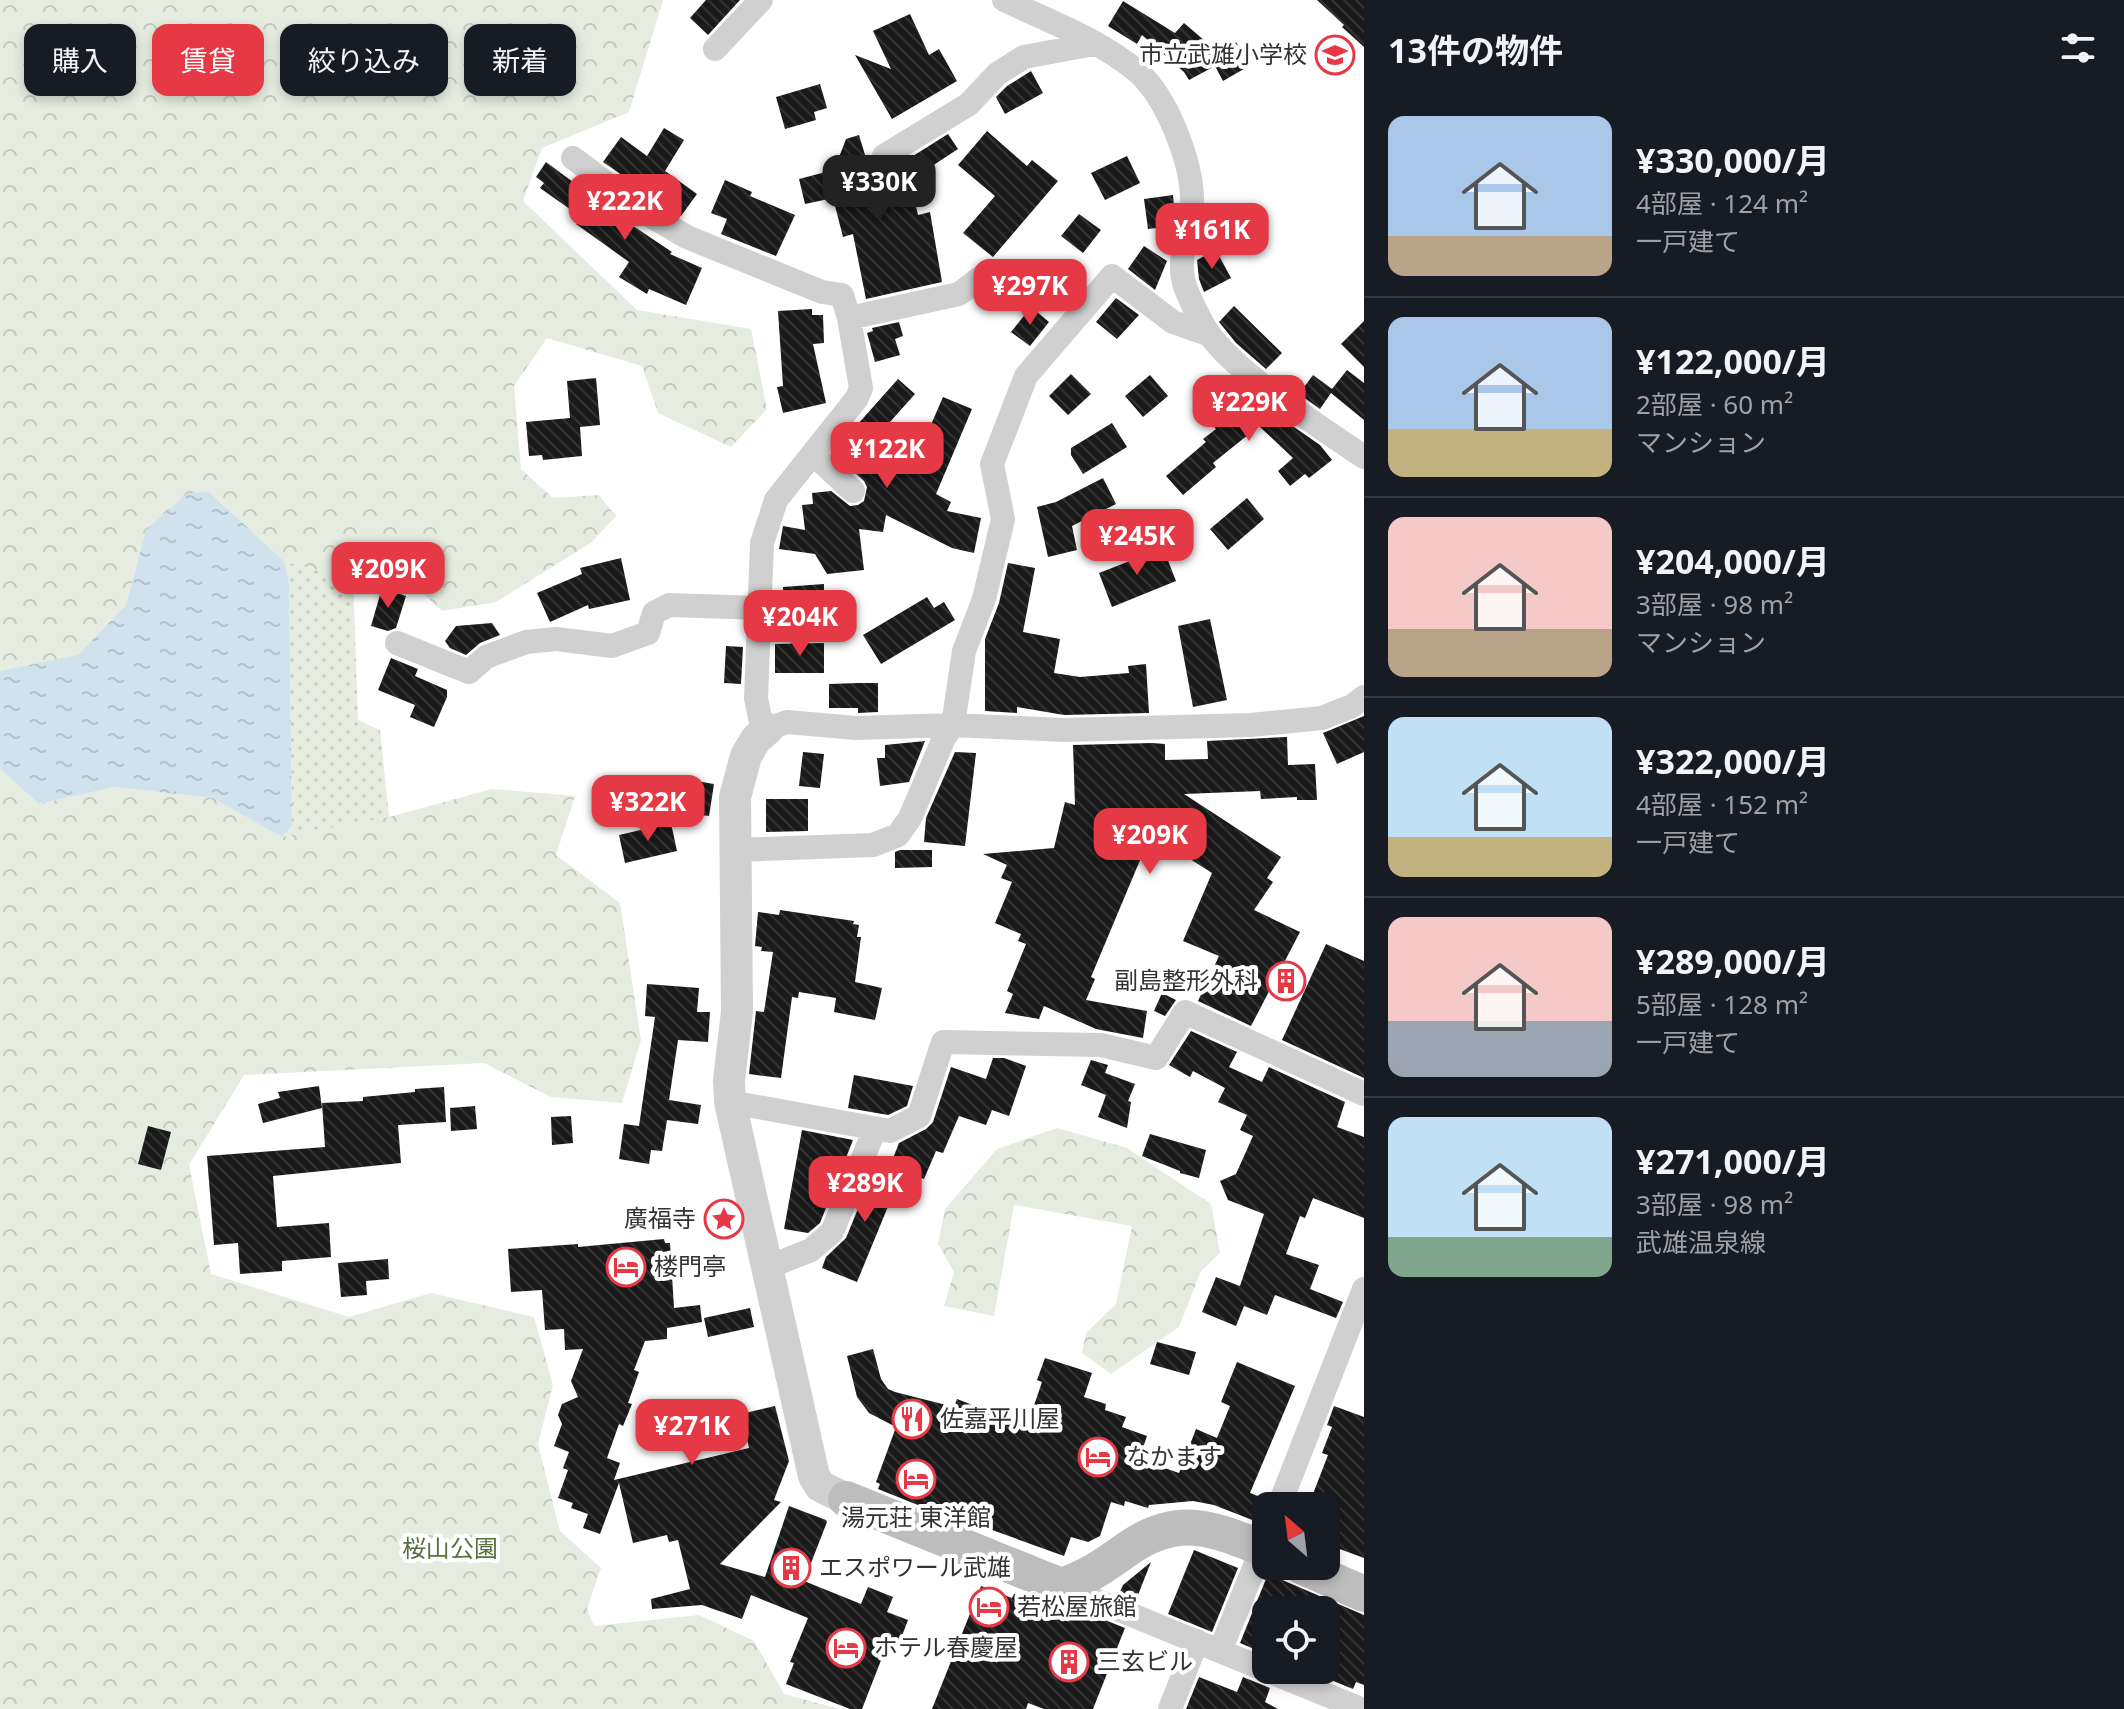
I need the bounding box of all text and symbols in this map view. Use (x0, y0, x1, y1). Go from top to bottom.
chip: 購入 (24, 24, 136, 96)
chip: 賃貸 (152, 24, 264, 96)
chip: 絞り込み (280, 24, 448, 96)
chip: 新着 (464, 24, 576, 96)
icon: filters (2056, 26, 2100, 70)
text: 13件の物件 (1388, 27, 1563, 73)
school or university icon: 市立武雄小学校 (1314, 34, 1356, 76)
place label: 市立武雄小学校 (1139, 37, 1307, 70)
text: ¥330,000/月 (1636, 137, 1830, 183)
icon: home (1452, 148, 1548, 244)
pin: ¥330K (823, 155, 935, 223)
text: ¥330K (841, 163, 917, 199)
pin: ¥222K (569, 174, 681, 242)
text: ¥222K (587, 182, 663, 218)
text: 4部屋 · 124 m² (1636, 185, 1808, 221)
pin: ¥161K (1156, 203, 1268, 271)
text: ¥161K (1174, 211, 1250, 247)
text: 一戸建て (1636, 223, 1740, 259)
pin: ¥297K (974, 259, 1086, 327)
text: ¥297K (992, 267, 1068, 303)
text: ¥122,000/月 (1636, 338, 1830, 384)
icon: home (1452, 349, 1548, 445)
pin: ¥229K (1193, 375, 1305, 443)
text: ¥229K (1211, 383, 1287, 419)
text: 2部屋 · 60 m² (1636, 386, 1793, 422)
pin: ¥122K (831, 422, 943, 490)
text: マンション (1636, 424, 1766, 460)
text: ¥122K (849, 430, 925, 466)
pin: ¥245K (1081, 509, 1193, 577)
text: ¥245K (1099, 517, 1175, 553)
text: ¥204,000/月 (1636, 538, 1830, 584)
pin: ¥209K (332, 542, 444, 610)
icon: home (1452, 549, 1548, 645)
text: ¥209K (350, 550, 426, 586)
text: 3部屋 · 98 m² (1636, 586, 1793, 622)
pin: ¥204K (744, 590, 856, 658)
text: ¥204K (762, 598, 838, 634)
text: マンション (1636, 624, 1766, 660)
text: ¥322,000/月 (1636, 738, 1830, 784)
icon: home (1452, 749, 1548, 845)
pin: ¥322K (592, 775, 704, 843)
text: ¥322K (610, 783, 686, 819)
text: 4部屋 · 152 m² (1636, 786, 1808, 822)
pin: ¥209K (1094, 808, 1206, 876)
text: ¥209K (1112, 816, 1188, 852)
text: 一戸建て (1636, 824, 1740, 860)
text: ¥289,000/月 (1636, 938, 1830, 984)
icon: home (1452, 949, 1548, 1045)
building icon: 副島整形外科 (1265, 960, 1307, 1002)
place label: 副島整形外科 (1114, 963, 1258, 996)
text: 5部屋 · 128 m² (1636, 986, 1808, 1022)
text: 一戸建て (1636, 1024, 1740, 1060)
text: ¥271,000/月 (1636, 1138, 1830, 1184)
icon: home (1452, 1149, 1548, 1245)
pin: ¥289K (809, 1156, 921, 1224)
text: ¥289K (827, 1164, 903, 1200)
text: 3部屋 · 98 m² (1636, 1186, 1793, 1222)
place icon: 廣福寺 (703, 1198, 745, 1240)
place label: 廣福寺 (624, 1201, 696, 1234)
text: 武雄温泉線 (1636, 1224, 1766, 1260)
hotel icon: 楼門亭 (605, 1246, 647, 1288)
place label: 楼門亭 (654, 1249, 726, 1282)
restaurant icon: 佐嘉平川屋 (891, 1398, 933, 1440)
pin: ¥271K (636, 1399, 748, 1467)
place label: 佐嘉平川屋 (940, 1401, 1060, 1434)
text: ¥271K (654, 1407, 730, 1443)
hotel icon: なかます (1077, 1436, 1119, 1478)
place label: なかます (1126, 1439, 1222, 1472)
hotel icon: 湯元荘 東洋館 (895, 1458, 937, 1500)
north arrow (1252, 1492, 1340, 1580)
map controls (1252, 1492, 1340, 1684)
place label: 湯元荘 東洋館 (841, 1500, 991, 1533)
park label: 桜山公園 (402, 1531, 498, 1564)
building icon: エスポワール武雄 (770, 1547, 812, 1589)
place label: エスポワール武雄 (819, 1550, 1011, 1583)
hotel icon: 若松屋旅館 (968, 1586, 1010, 1628)
place label: 若松屋旅館 (1017, 1589, 1137, 1622)
button: locate (1252, 1596, 1340, 1684)
hotel icon: ホテル春慶屋 (825, 1627, 867, 1669)
place label: ホテル春慶屋 (874, 1630, 1018, 1663)
building icon: 三玄ビル (1048, 1641, 1090, 1683)
place label: 三玄ビル (1097, 1644, 1193, 1677)

